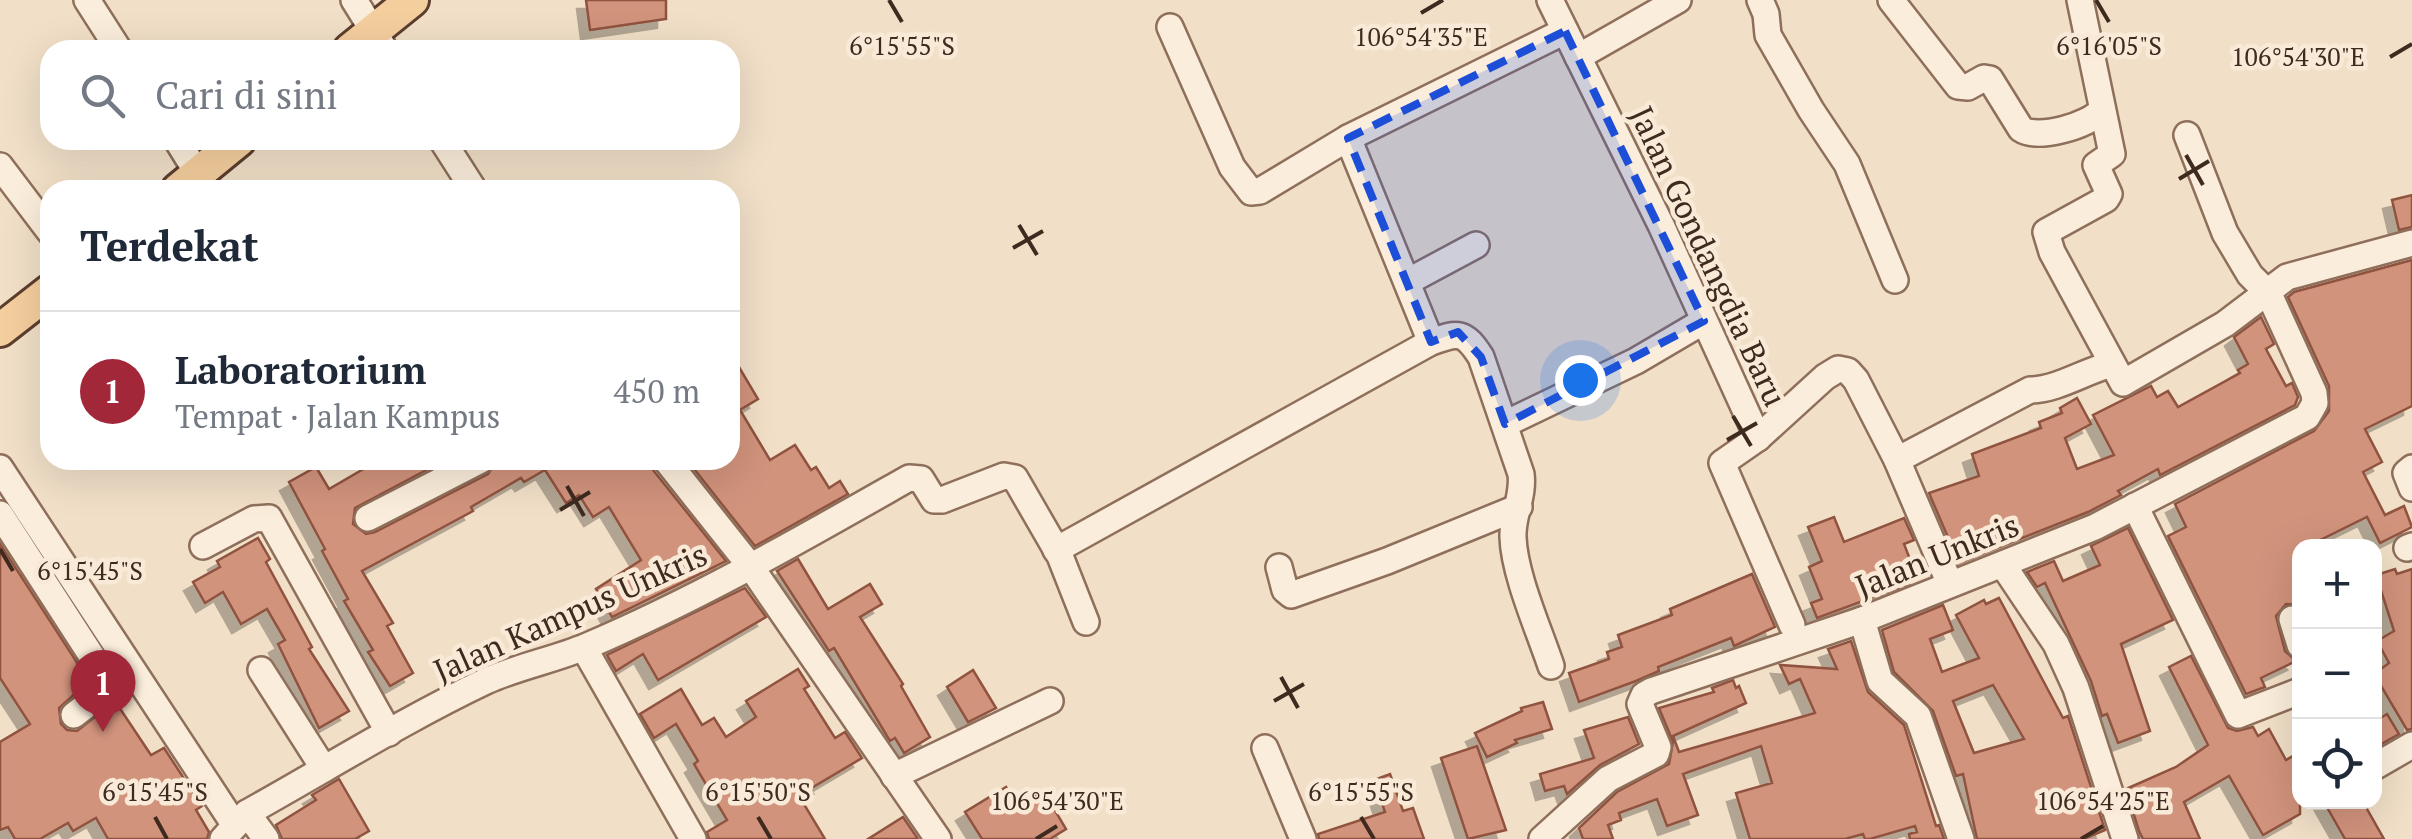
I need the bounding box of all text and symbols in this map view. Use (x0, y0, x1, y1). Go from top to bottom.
text: 106°54'35"E (1354, 20, 1488, 53)
text: 6°15'55"S (849, 29, 955, 62)
text: 6°16'05"S (2056, 29, 2162, 62)
search box (40, 40, 740, 150)
text: 106°54'30"E (2231, 40, 2365, 73)
icon: search (75, 68, 130, 123)
text: Cari di sini (155, 70, 338, 120)
street label: Jalan Gondangdia Baru (1621, 99, 1797, 413)
text: Terdekat (80, 217, 259, 273)
text: Laboratorium (175, 345, 426, 395)
your location (1555, 355, 1606, 406)
text: 1 (103, 370, 122, 412)
text: 450 m (613, 370, 700, 412)
text: Tempat · Jalan Kampus (175, 395, 500, 437)
street label: Jalan Unkris (1849, 503, 2025, 607)
street label: Jalan Kampus Unkris (427, 533, 713, 691)
map controls (2292, 539, 2382, 809)
button: + (2292, 539, 2382, 629)
text: 6°15'45"S (37, 554, 143, 587)
button: − (2292, 629, 2382, 719)
pin: 1 (70, 650, 136, 732)
button: locate (2292, 719, 2382, 809)
text: 6°15'45"S (102, 775, 208, 808)
text: 6°15'50"S (705, 775, 811, 808)
text: 6°15'55"S (1308, 775, 1414, 808)
text: 106°54'30"E (990, 784, 1124, 817)
text: 106°54'25"E (2036, 784, 2170, 817)

